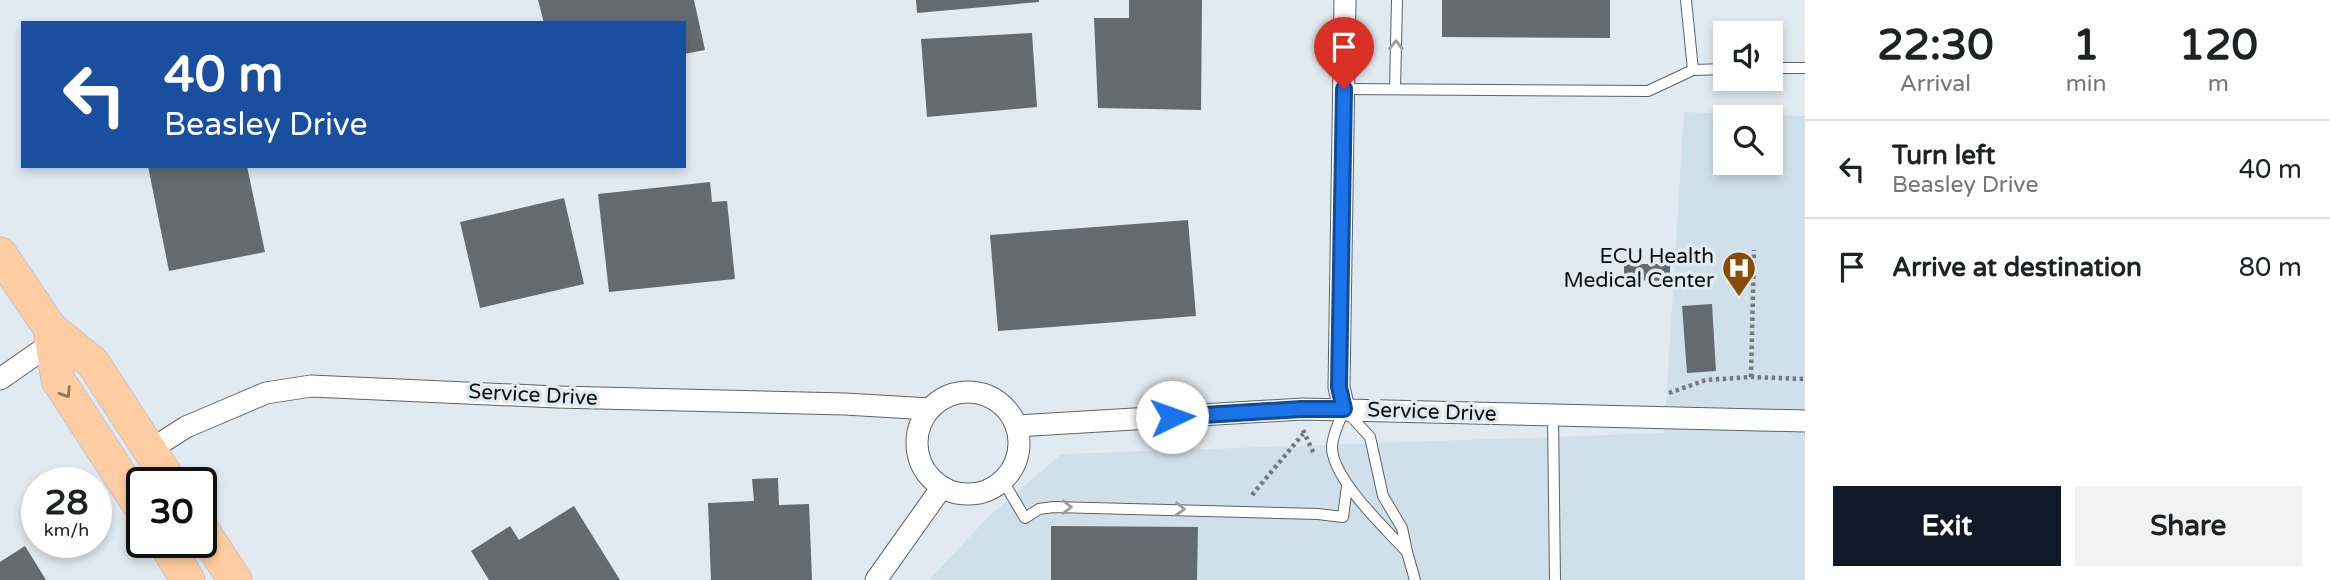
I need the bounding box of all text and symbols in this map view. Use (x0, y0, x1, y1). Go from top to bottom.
pin (1314, 17, 1374, 89)
text: 22:30 (1877, 20, 1994, 71)
text: 1 (2073, 20, 2099, 71)
text: 120 (2179, 20, 2258, 71)
map controls (1713, 21, 1783, 175)
button: sound (1713, 21, 1783, 91)
icon: arrive (1325, 28, 1363, 66)
one-way arrow (1389, 39, 1404, 50)
text: 40 m (164, 46, 283, 105)
icon: left (49, 49, 140, 140)
text: Arrival (1900, 70, 1971, 98)
text: min (2066, 70, 2107, 98)
text: m (2208, 70, 2229, 98)
button: search (1713, 105, 1783, 175)
text: Beasley Drive (164, 106, 368, 144)
text: Turn left (1892, 140, 1995, 171)
icon: left (1833, 150, 1871, 188)
text: 40 m (2239, 154, 2302, 185)
text: Beasley Drive (1892, 171, 2038, 199)
place label: ECU Health Medical Center (1563, 244, 1714, 293)
icon: arrive (1833, 248, 1871, 286)
hospital icon: ECU Health Medical Center (1720, 249, 1758, 298)
text: Arrive at destination (1892, 252, 2142, 283)
text: 80 m (2239, 252, 2302, 283)
street label: Service Drive (468, 379, 598, 411)
position arrow (1135, 380, 1209, 454)
one-way arrow (58, 385, 71, 398)
street label: Service Drive (1367, 397, 1497, 427)
speed limit sign: 30 (126, 467, 217, 558)
text: 28 (45, 482, 88, 524)
button: Exit (1833, 486, 2061, 566)
button: Share (2075, 486, 2302, 566)
one-way arrow (1062, 499, 1073, 515)
one-way arrow (1175, 502, 1186, 517)
text: km/h (44, 519, 89, 541)

